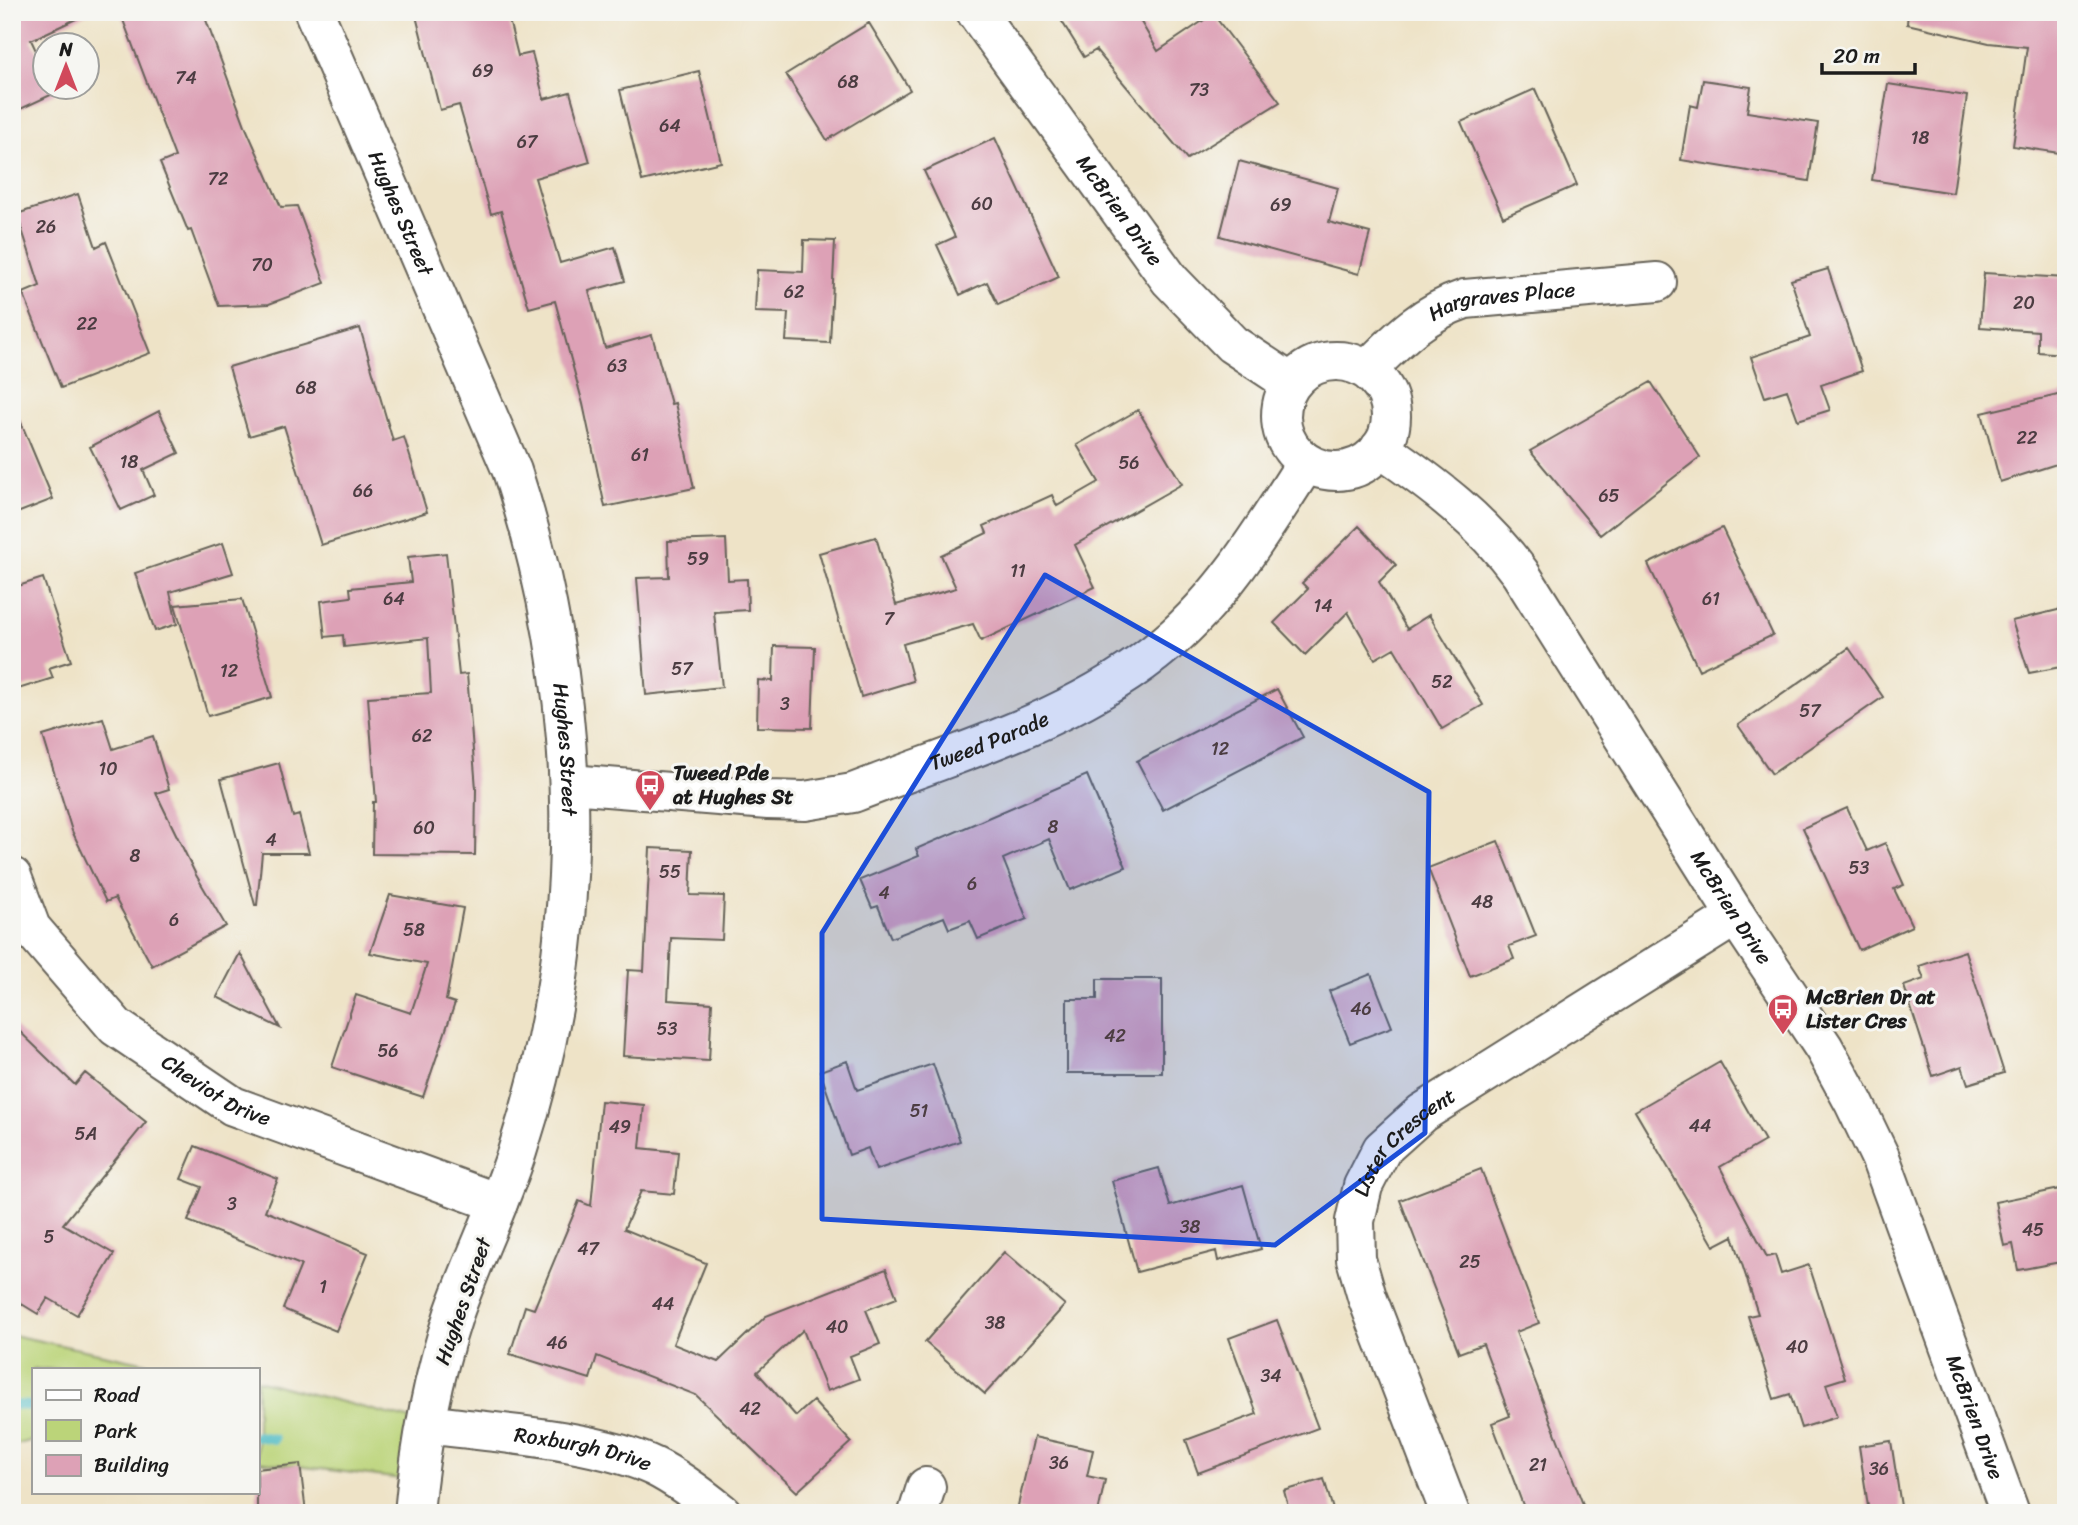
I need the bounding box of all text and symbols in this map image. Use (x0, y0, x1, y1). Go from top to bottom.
north arrow (32, 32, 102, 102)
scale bar (1822, 32, 1915, 76)
text: N (58, 33, 73, 66)
text: 20 m (1833, 37, 1880, 75)
house number: 69 (472, 55, 494, 87)
house number: 74 (175, 62, 197, 94)
house number: 68 (837, 66, 859, 98)
house number: 73 (1189, 74, 1209, 106)
house number: 64 (659, 110, 681, 142)
house number: 18 (1911, 122, 1929, 154)
house number: 67 (517, 126, 539, 158)
street label: Hughes Street (357, 144, 445, 283)
street label: McBrien Drive (1066, 146, 1174, 275)
house number: 72 (208, 163, 228, 195)
house number: 60 (971, 188, 993, 220)
house number: 69 (1270, 189, 1292, 221)
house number: 26 (36, 211, 56, 243)
house number: 70 (251, 249, 273, 281)
street label: Hargraves Place (1420, 270, 1577, 332)
house number: 62 (784, 276, 804, 308)
house number: 20 (2013, 287, 2035, 319)
house number: 22 (77, 308, 97, 340)
house number: 63 (607, 350, 627, 382)
house number: 68 (295, 372, 317, 404)
house number: 22 (2017, 422, 2037, 454)
house number: 61 (631, 439, 649, 471)
house number: 18 (120, 446, 138, 478)
house number: 56 (1118, 447, 1140, 479)
house number: 66 (353, 475, 373, 507)
house number: 65 (1598, 480, 1620, 512)
house number: 59 (687, 543, 709, 575)
house number: 11 (1010, 555, 1026, 587)
house number: 64 (383, 583, 405, 615)
house number: 61 (1702, 583, 1720, 615)
house number: 14 (1314, 590, 1332, 622)
house number: 7 (884, 603, 896, 635)
house number: 57 (671, 653, 694, 685)
house number: 12 (220, 655, 238, 687)
house number: 52 (1431, 666, 1453, 698)
street label: Hughes Street (541, 681, 588, 817)
house number: 3 (780, 688, 790, 720)
house number: 57 (1799, 695, 1822, 727)
street label: Tweed Parade (924, 700, 1056, 782)
house number: 62 (412, 720, 432, 752)
house number: 12 (1211, 733, 1229, 765)
house number: 10 (98, 753, 118, 785)
place label: Tweed Pde at Hughes St (672, 754, 794, 816)
bus stop icon: Tweed Pde at Hughes St (633, 768, 667, 812)
house number: 8 (1048, 811, 1059, 843)
house number: 60 (413, 812, 435, 844)
house number: 4 (265, 824, 277, 856)
house number: 8 (130, 840, 141, 872)
street label: McBrien Drive (1680, 842, 1783, 973)
house number: 53 (1849, 852, 1870, 884)
house number: 55 (659, 856, 681, 888)
house number: 6 (967, 868, 977, 900)
house number: 4 (878, 877, 890, 909)
house number: 48 (1471, 886, 1493, 918)
house number: 6 (169, 904, 179, 936)
house number: 58 (403, 914, 425, 946)
place label: McBrien Dr at Lister Cres (1805, 978, 1936, 1040)
bus stop icon: McBrien Dr at Lister Cres (1766, 992, 1800, 1036)
house number: 46 (1350, 993, 1372, 1025)
house number: 53 (657, 1013, 678, 1045)
house number: 42 (1104, 1020, 1126, 1052)
house number: 56 (377, 1035, 399, 1067)
street label: Cheviot Drive (153, 1044, 276, 1137)
street label: Lister Crescent (1342, 1077, 1463, 1200)
house number: 51 (910, 1095, 929, 1127)
house number: 44 (1689, 1110, 1711, 1142)
house number: 49 (609, 1111, 631, 1143)
house number: 5A (75, 1118, 97, 1150)
house number: 3 (227, 1188, 237, 1220)
house number: 38 (1180, 1211, 1201, 1243)
house number: 45 (2022, 1214, 2044, 1246)
house number: 5 (44, 1221, 55, 1253)
street label: Hughes Street (423, 1231, 503, 1370)
house number: 47 (577, 1233, 600, 1265)
house number: 25 (1459, 1246, 1481, 1278)
house number: 1 (319, 1271, 327, 1303)
house number: 44 (652, 1288, 674, 1320)
house number: 38 (985, 1307, 1006, 1339)
house number: 40 (826, 1311, 848, 1343)
house number: 46 (546, 1327, 568, 1359)
house number: 40 (1786, 1331, 1808, 1363)
street label: McBrien Drive (1935, 1349, 2015, 1485)
house number: 34 (1260, 1360, 1282, 1392)
legend (32, 1368, 259, 1494)
text: Road (94, 1376, 141, 1414)
house number: 42 (739, 1393, 761, 1425)
text: Park (94, 1412, 137, 1450)
street label: Roxburgh Drive (512, 1416, 658, 1483)
text: Building (94, 1446, 170, 1484)
house number: 36 (1049, 1447, 1069, 1479)
house number: 21 (1529, 1449, 1547, 1481)
house number: 36 (1869, 1453, 1889, 1485)

